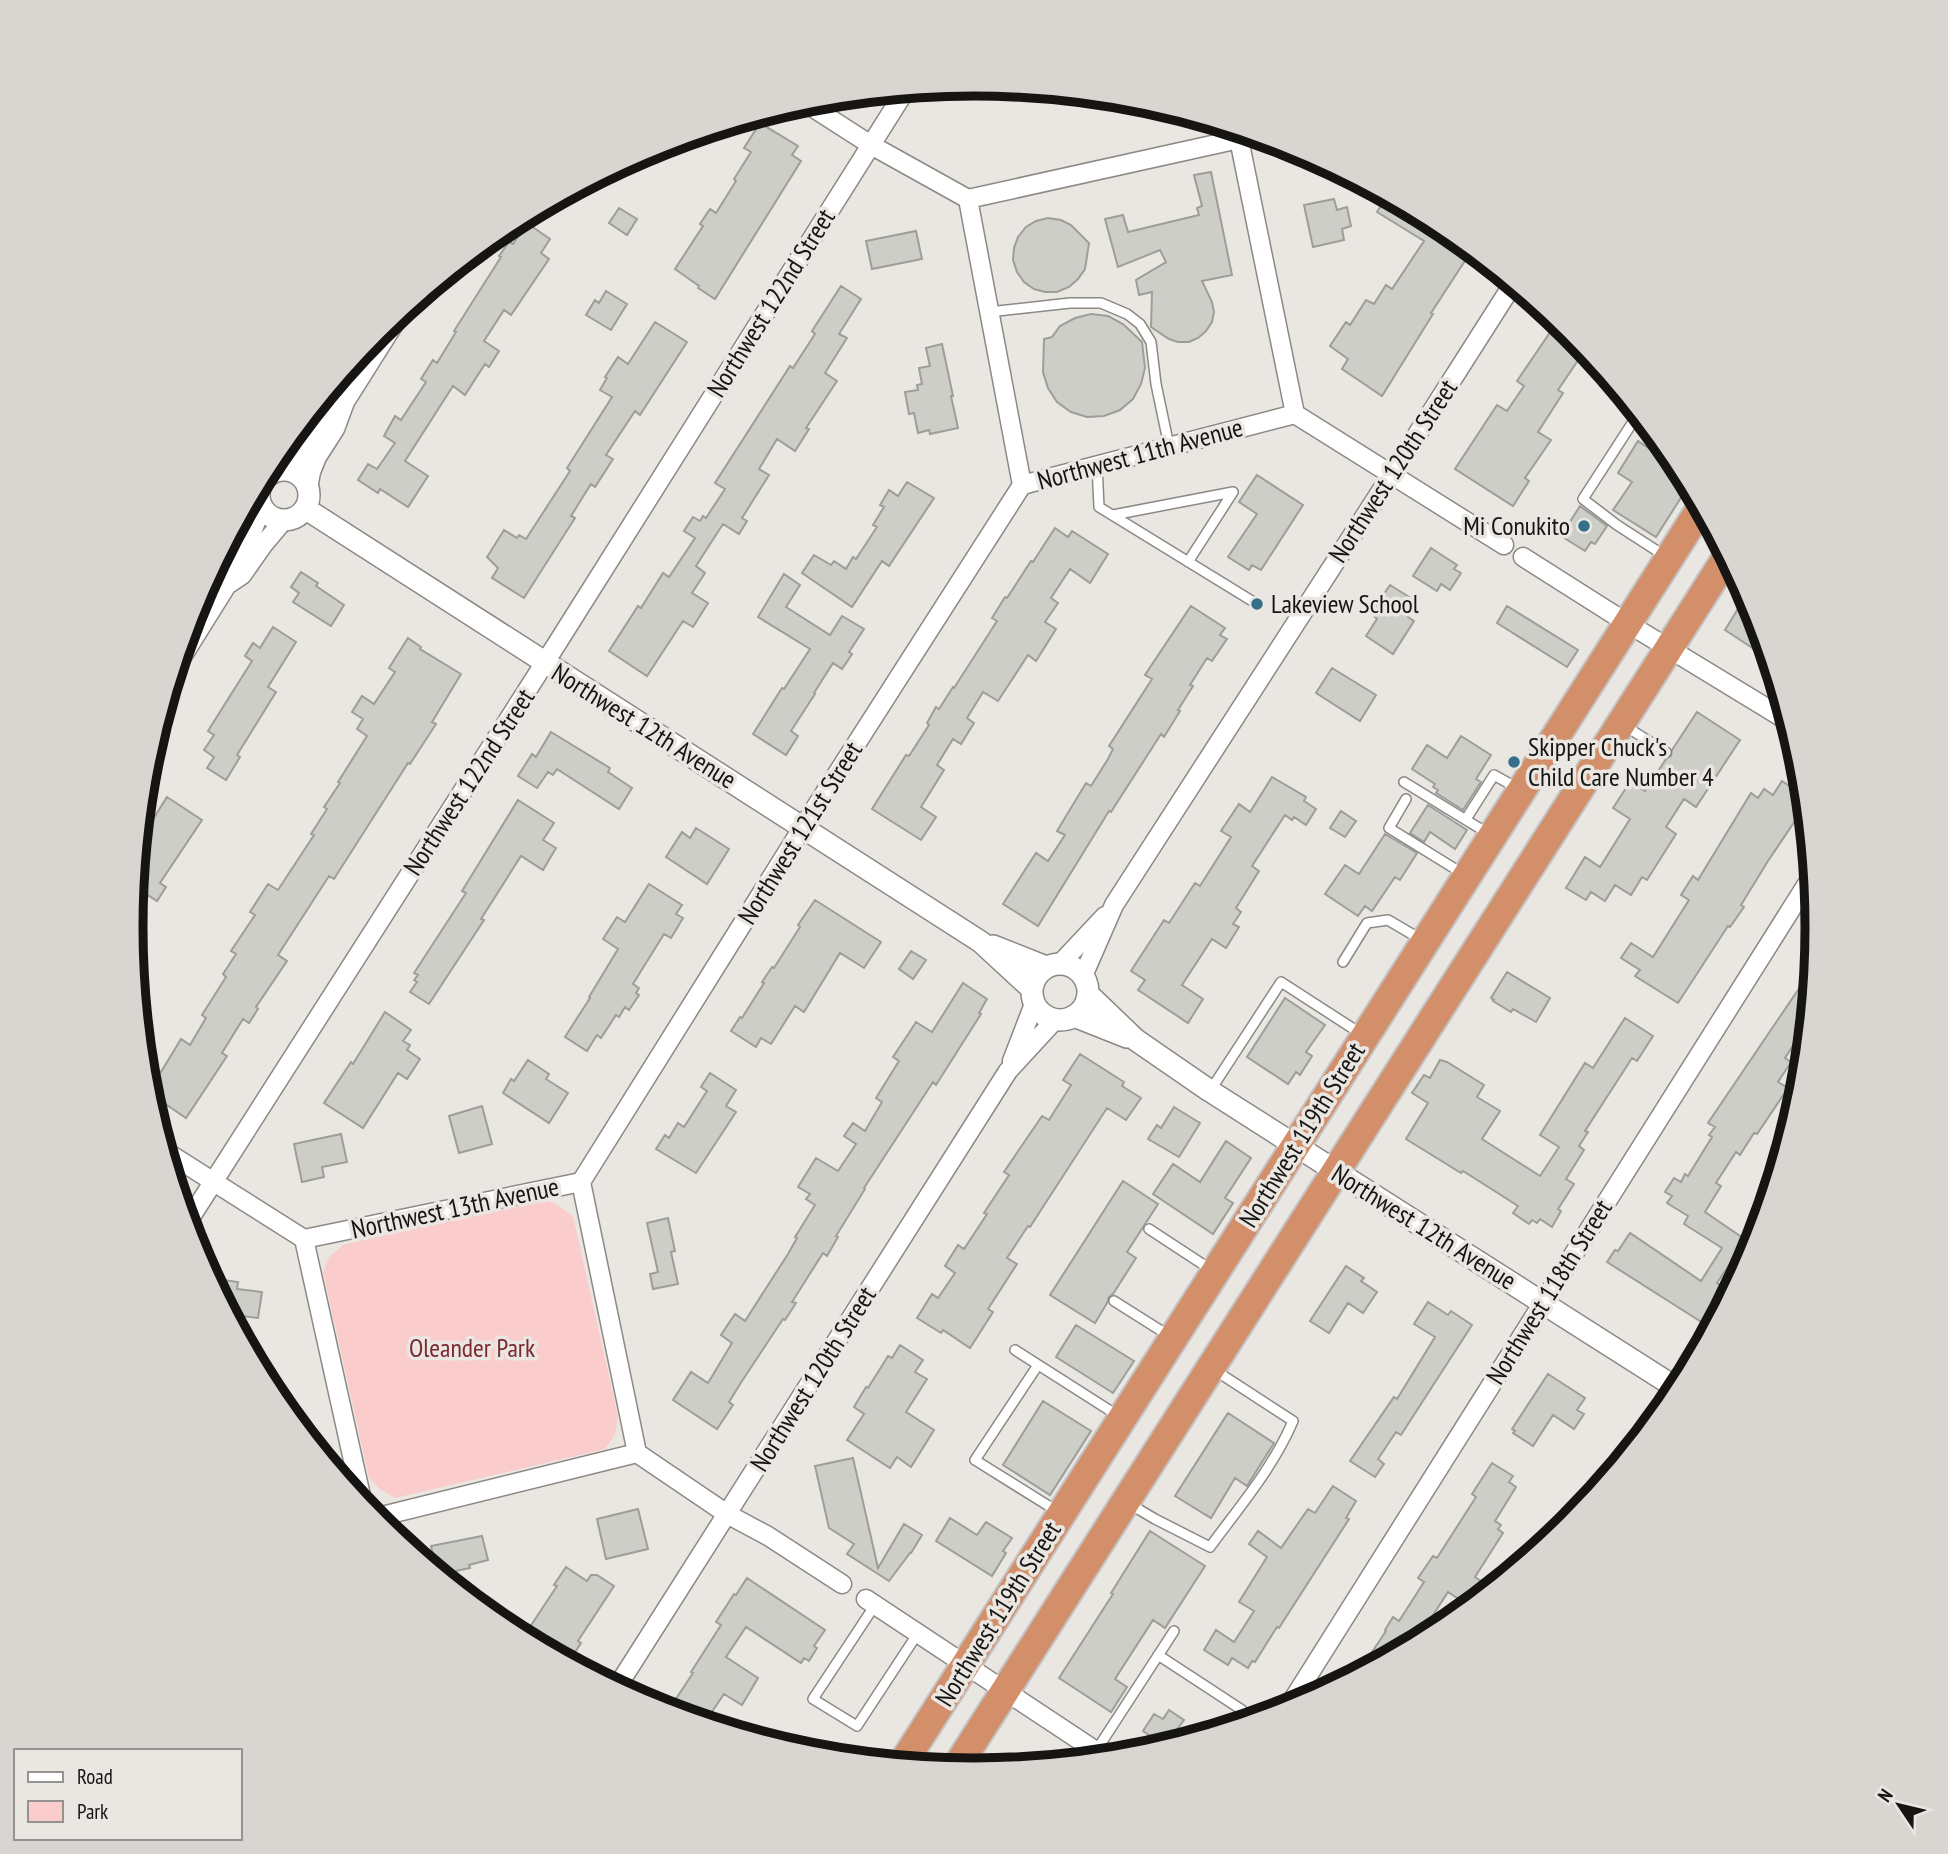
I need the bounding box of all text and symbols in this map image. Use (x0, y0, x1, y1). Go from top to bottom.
street label: Northwest 122nd Street (699, 202, 842, 403)
street label: Northwest 120th Street (1321, 373, 1464, 569)
street label: Northwest 11th Avenue (1033, 410, 1246, 497)
place label: Mi Conukito (1463, 509, 1570, 542)
marker: Mi Conukito (1576, 518, 1592, 534)
place label: Lakeview School (1271, 587, 1419, 620)
marker: Lakeview School (1249, 596, 1265, 612)
street label: Northwest 12th Avenue (546, 656, 743, 796)
street label: Northwest 122nd Street (396, 682, 541, 881)
place label: Skipper Chuck's Child Care Number 4 (1528, 730, 1714, 793)
street label: Northwest 121st Street (730, 735, 869, 930)
marker: Skipper Chuck's Child Care Number 4 (1506, 754, 1522, 770)
street label: Northwest 119th Street (1231, 1036, 1372, 1233)
street label: Northwest 12th Avenue (1326, 1157, 1523, 1297)
street label: Northwest 13th Avenue (348, 1169, 562, 1246)
street label: Northwest 118th Street (1478, 1193, 1619, 1390)
street label: Northwest 120th Street (742, 1280, 883, 1477)
park label: Oleander Park (409, 1331, 535, 1364)
street label: Northwest 119th Street (927, 1515, 1068, 1712)
legend (14, 1749, 242, 1840)
text: Road (77, 1763, 113, 1790)
north arrow (1864, 1770, 1934, 1840)
text: N (1872, 1784, 1898, 1806)
text: Park (77, 1798, 108, 1825)

